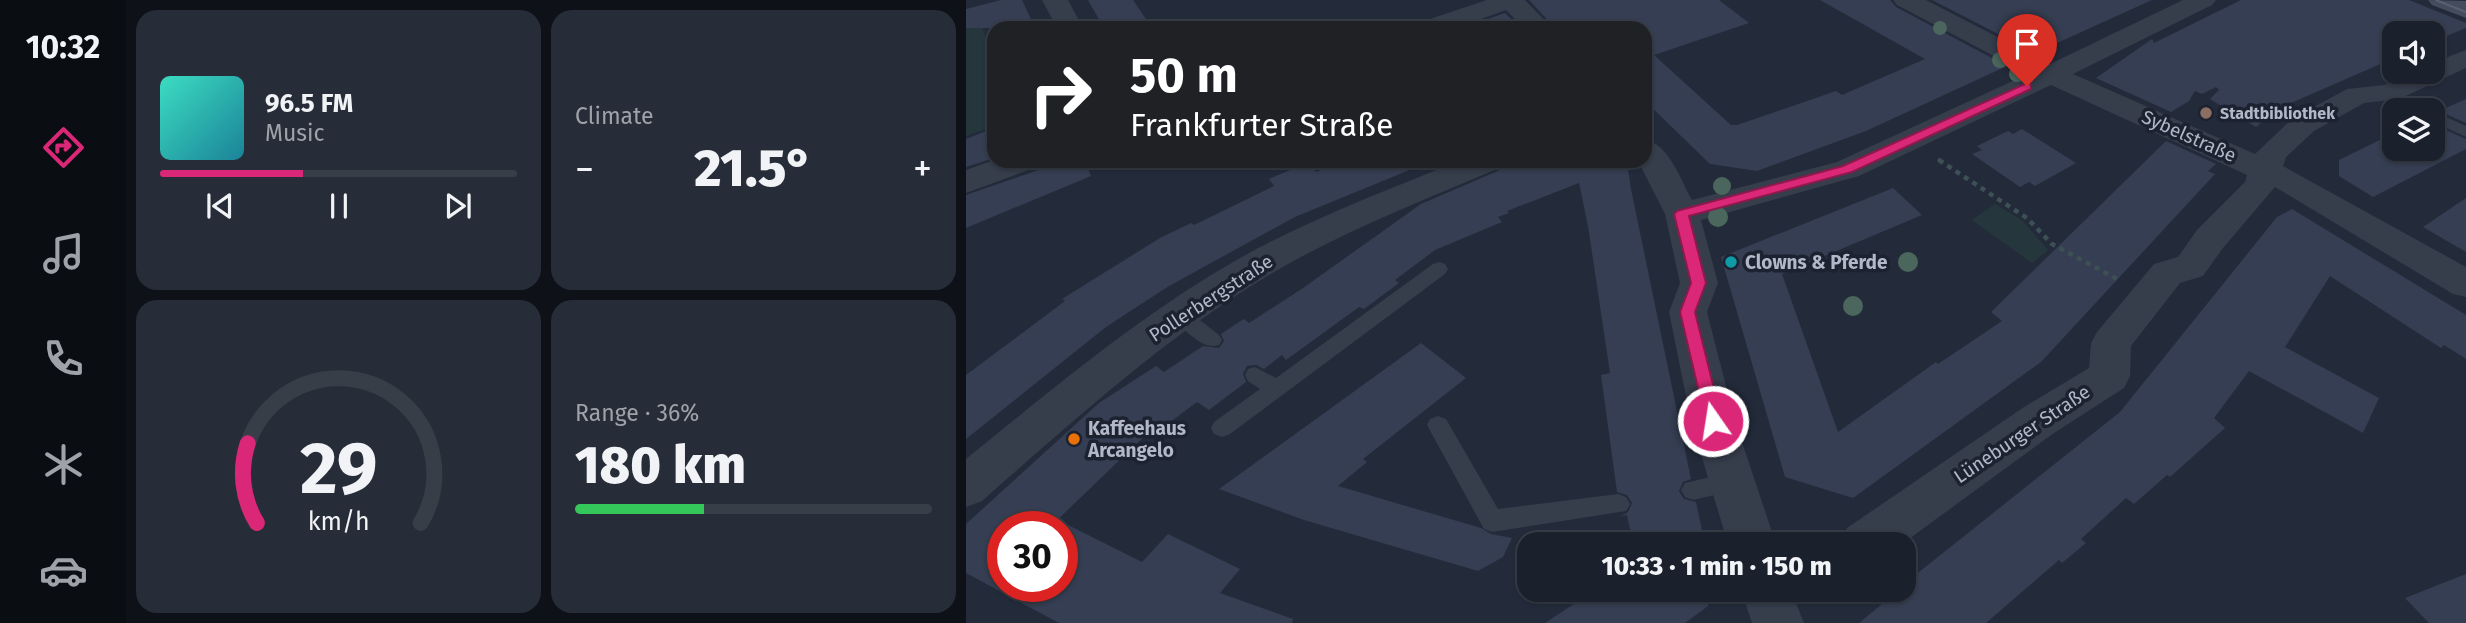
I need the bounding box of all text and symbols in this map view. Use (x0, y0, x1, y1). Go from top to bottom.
pin (1997, 14, 2057, 86)
map controls (2382, 21, 2445, 161)
button: sound (2382, 21, 2445, 84)
icon: arrive (2008, 25, 2046, 63)
text: 10:32 (26, 28, 100, 66)
text: 50 m (1130, 46, 1238, 105)
icon: right (1015, 49, 1106, 140)
text: 96.5 FM (265, 88, 353, 119)
button: layers (2382, 98, 2445, 161)
text: Climate (575, 102, 654, 130)
place label: Stadtbibliothek (2220, 104, 2335, 123)
street label: Sybelstraße (2138, 105, 2240, 167)
marker: Stadtbibliothek (2198, 105, 2214, 121)
text: Frankfurter Straße (1130, 106, 1393, 144)
text: Music (265, 119, 325, 147)
icon: directions (39, 123, 88, 172)
text: 21.5° (694, 137, 813, 200)
text: − (575, 146, 594, 192)
text: + (913, 146, 932, 192)
icon: previous (201, 187, 239, 225)
icon: pause (320, 187, 358, 225)
icon: next (439, 187, 477, 225)
icon: music (39, 229, 88, 278)
street label: Pollerbergstraße (1145, 249, 1277, 347)
place label: Clowns & Pferde (1745, 251, 1888, 274)
marker: Clowns & Pferde (1723, 254, 1739, 270)
icon: phone (39, 334, 88, 383)
street label: Lüneburger Straße (1950, 380, 2094, 488)
position arrow (1676, 384, 1750, 458)
text: Range · 36% (575, 399, 699, 427)
place label: Kaffeehaus Arcangelo (1087, 417, 1186, 462)
text: 29 (300, 425, 377, 512)
marker: Kaffeehaus Arcangelo (1066, 431, 1082, 447)
text: 180 km (575, 434, 746, 497)
icon: climate (39, 440, 88, 489)
text: km/h (308, 506, 369, 536)
speed limit sign: 30 (987, 511, 1078, 602)
icon: car (39, 546, 88, 595)
text: 10:33 · 1 min · 150 m (1601, 551, 1832, 582)

